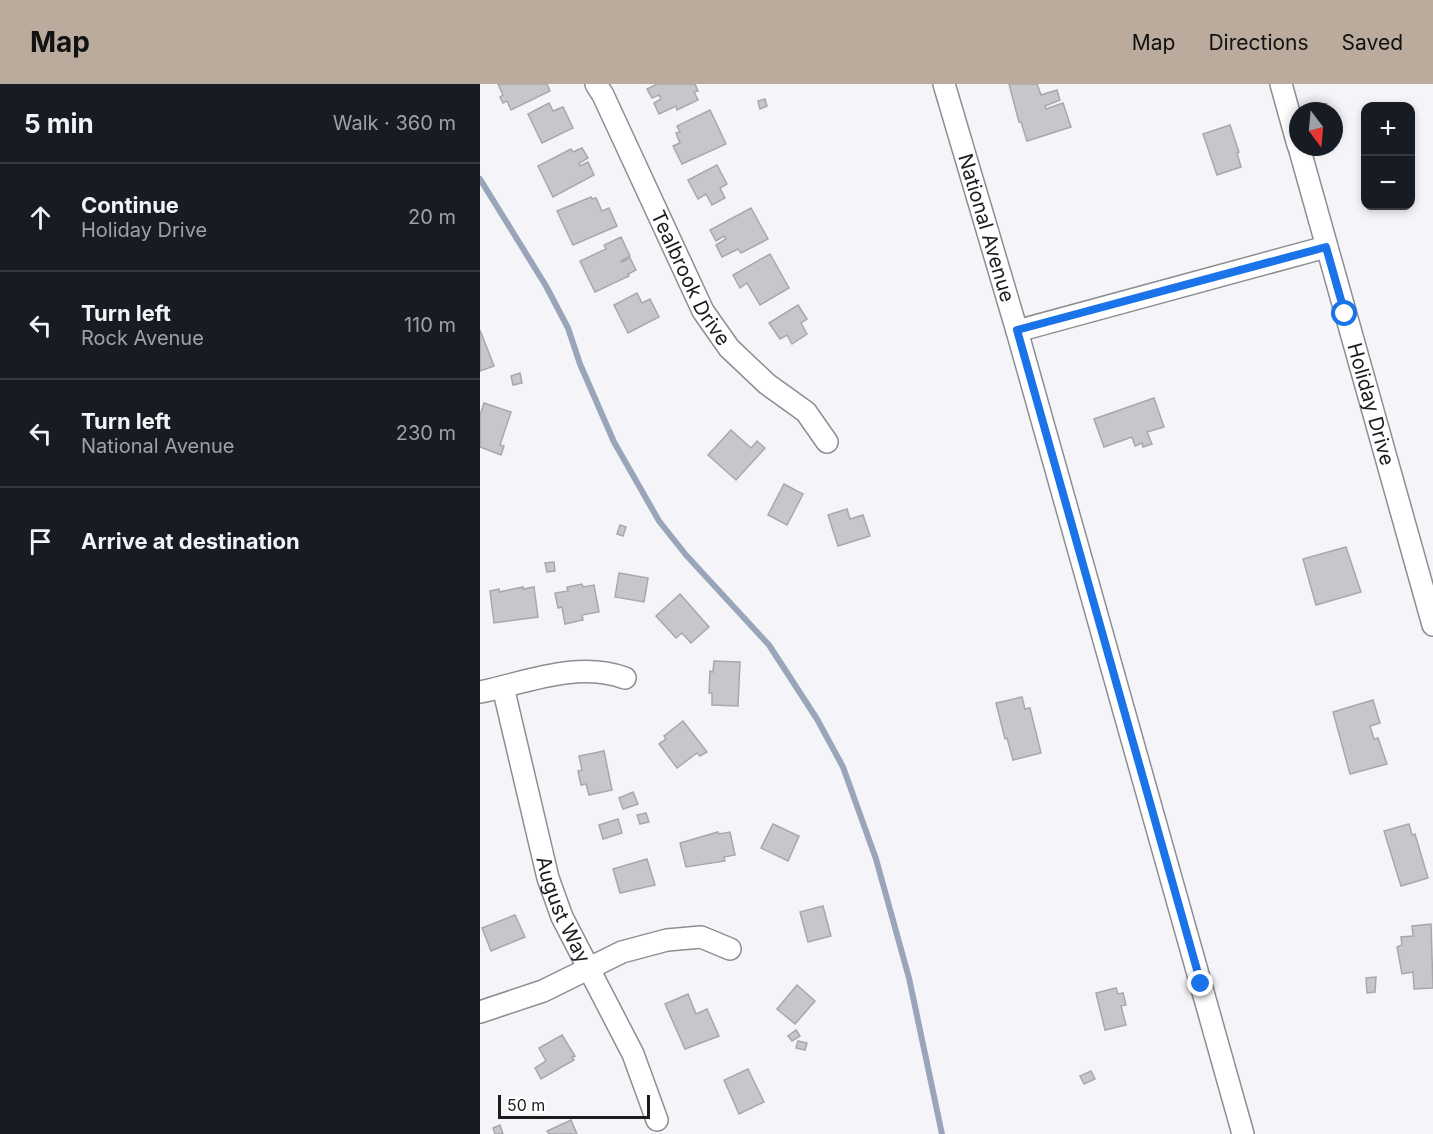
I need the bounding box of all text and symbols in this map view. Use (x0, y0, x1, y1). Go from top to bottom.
text: Map (30, 25, 90, 59)
text: Map (1132, 30, 1175, 55)
text: Directions (1208, 30, 1309, 55)
text: Saved (1342, 30, 1403, 55)
north arrow (1289, 102, 1343, 156)
map controls (1361, 102, 1415, 210)
button: + (1361, 102, 1415, 156)
text: 5 min (24, 108, 94, 139)
text: Walk · 360 m (333, 111, 456, 135)
street label: National Avenue (953, 151, 1020, 305)
button: − (1361, 156, 1415, 210)
text: Continue (81, 192, 179, 218)
icon: ahead (24, 201, 57, 234)
text: 20 m (408, 205, 456, 229)
street label: Tealbrook Drive (646, 207, 735, 350)
text: Holiday Drive (81, 218, 207, 242)
text: Turn left (81, 300, 171, 326)
route start (1331, 300, 1357, 326)
icon: left (24, 309, 57, 342)
text: 110 m (404, 313, 456, 337)
text: Rock Avenue (81, 326, 204, 350)
street label: Holiday Drive (1342, 340, 1400, 468)
text: Turn left (81, 408, 171, 434)
icon: left (24, 417, 57, 450)
text: 230 m (396, 421, 456, 445)
text: National Avenue (81, 434, 234, 458)
icon: arrive (24, 525, 57, 558)
text: Arrive at destination (81, 528, 300, 554)
street label: August Way (531, 854, 596, 967)
route end (1187, 970, 1213, 996)
scale bar (498, 1092, 650, 1120)
text: 50 m (507, 1095, 545, 1115)

